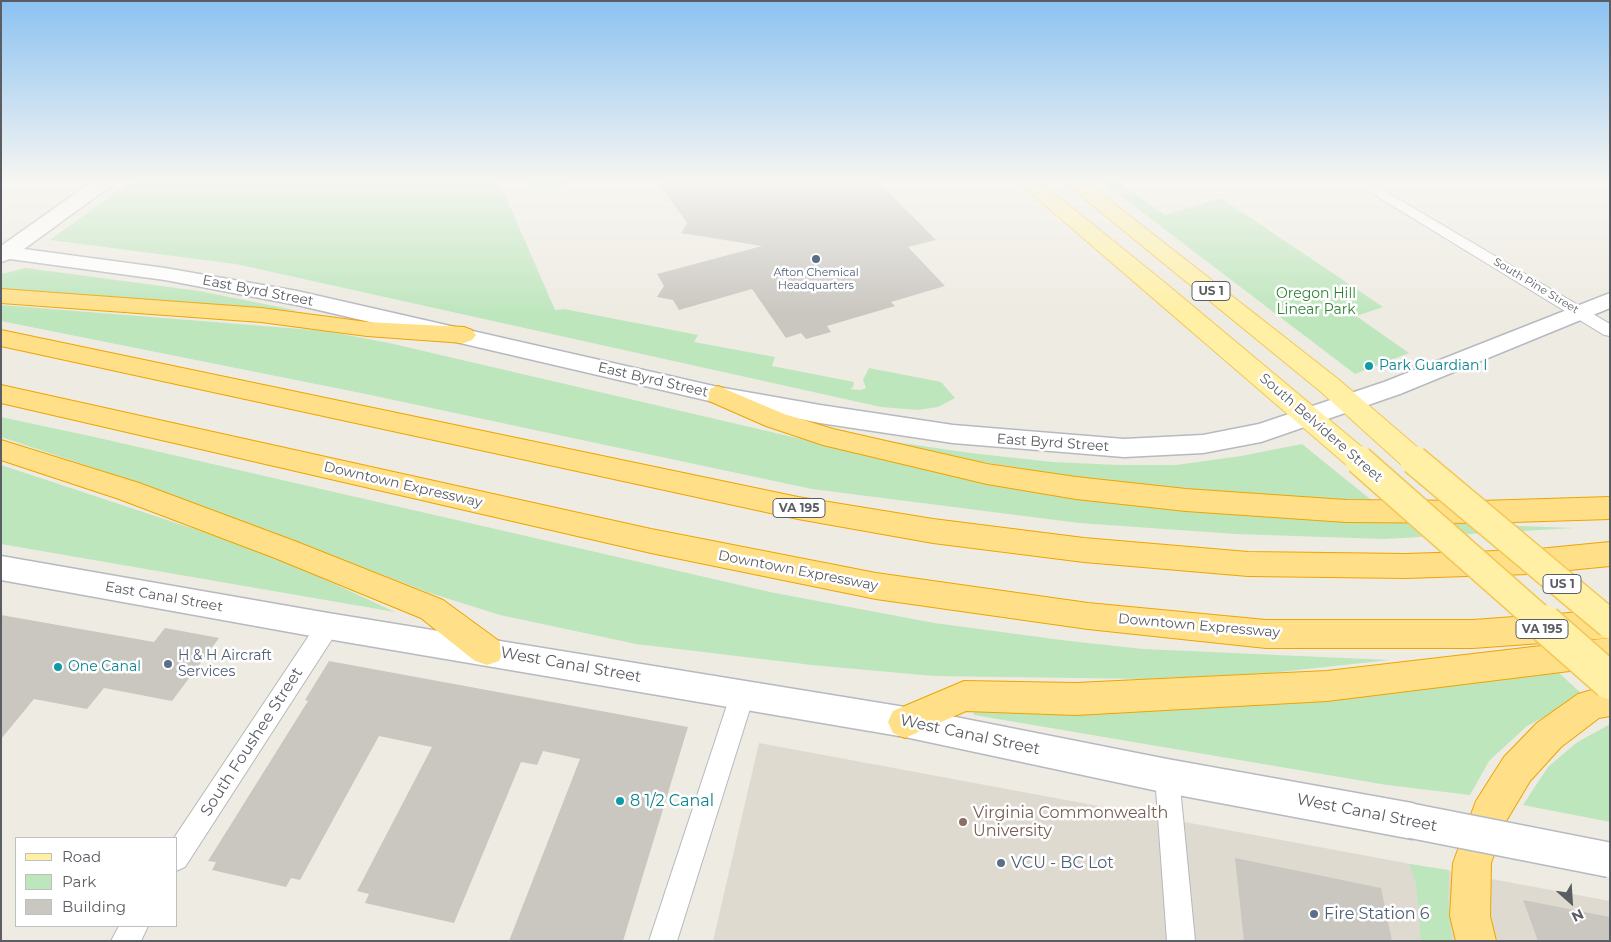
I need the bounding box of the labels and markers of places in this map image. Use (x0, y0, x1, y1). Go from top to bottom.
marker: Afton Chemical Headquarters (810, 253, 822, 265)
place label: Afton Chemical Headquarters (773, 266, 859, 292)
place label: Park Guardian I (1379, 358, 1487, 374)
marker: Park Guardian I (1363, 360, 1375, 372)
place label: H & H Aircraft Services (178, 648, 272, 680)
marker: H & H Aircraft Services (162, 658, 174, 670)
place label: One Canal (68, 659, 141, 675)
marker: One Canal (52, 661, 64, 673)
place label: 8 1/2 Canal (630, 791, 714, 811)
marker: 8 1/2 Canal (614, 795, 626, 807)
place label: Virginia Commonwealth University (973, 803, 1168, 841)
marker: Virginia Commonwealth University (957, 816, 969, 828)
place label: VCU - BC Lot (1011, 853, 1114, 873)
marker: VCU - BC Lot (995, 857, 1007, 869)
place label: Fire Station 6 (1324, 904, 1430, 924)
marker: Fire Station 6 (1308, 908, 1320, 920)

